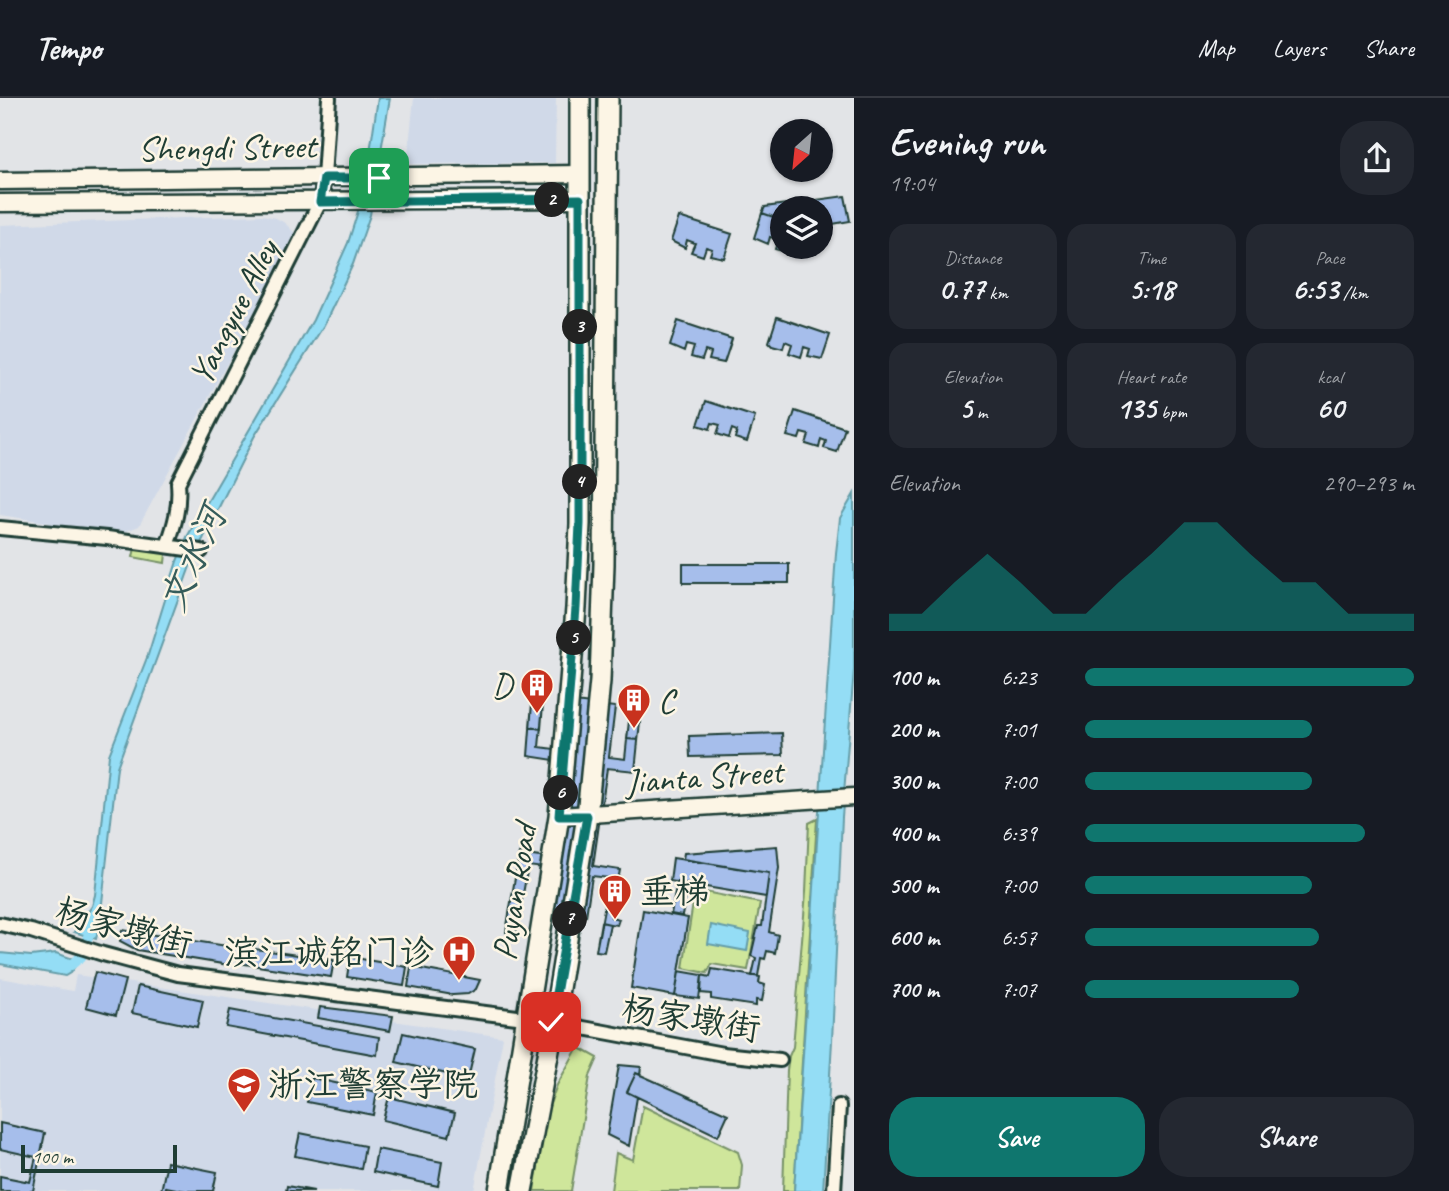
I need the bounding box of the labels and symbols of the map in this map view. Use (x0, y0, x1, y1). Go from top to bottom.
north arrow (770, 119, 833, 182)
street label: Shengdi Street (138, 123, 320, 172)
pin (349, 148, 409, 208)
pin: 2 (534, 182, 570, 217)
street label: Yangyue Alley (178, 230, 290, 392)
pin: 3 (562, 310, 598, 344)
pin: 4 (562, 464, 598, 500)
water label: 文水河 (148, 493, 239, 618)
pin: 5 (556, 620, 592, 656)
place label: D (492, 663, 515, 708)
building icon: D (518, 666, 556, 715)
place label: C (658, 678, 678, 723)
building icon: C (615, 681, 653, 730)
street label: Jianta Street (622, 748, 787, 805)
pin: 6 (544, 776, 578, 810)
street label: Puyan Road (482, 816, 548, 963)
place label: 垂梯 (640, 869, 710, 914)
building icon: 垂梯 (596, 872, 634, 921)
street label: 杨家墩街 (50, 888, 197, 967)
pin: 7 (552, 902, 588, 936)
place label: 滨江诚铭门诊 (224, 930, 434, 975)
hospital icon: 滨江诚铭门诊 (440, 933, 478, 982)
street label: 杨家墩街 (618, 985, 764, 1052)
pin (521, 992, 581, 1052)
place label: 浙江警察学院 (268, 1062, 478, 1107)
school or university icon: 浙江警察学院 (225, 1065, 263, 1114)
scale bar (21, 1142, 177, 1174)

